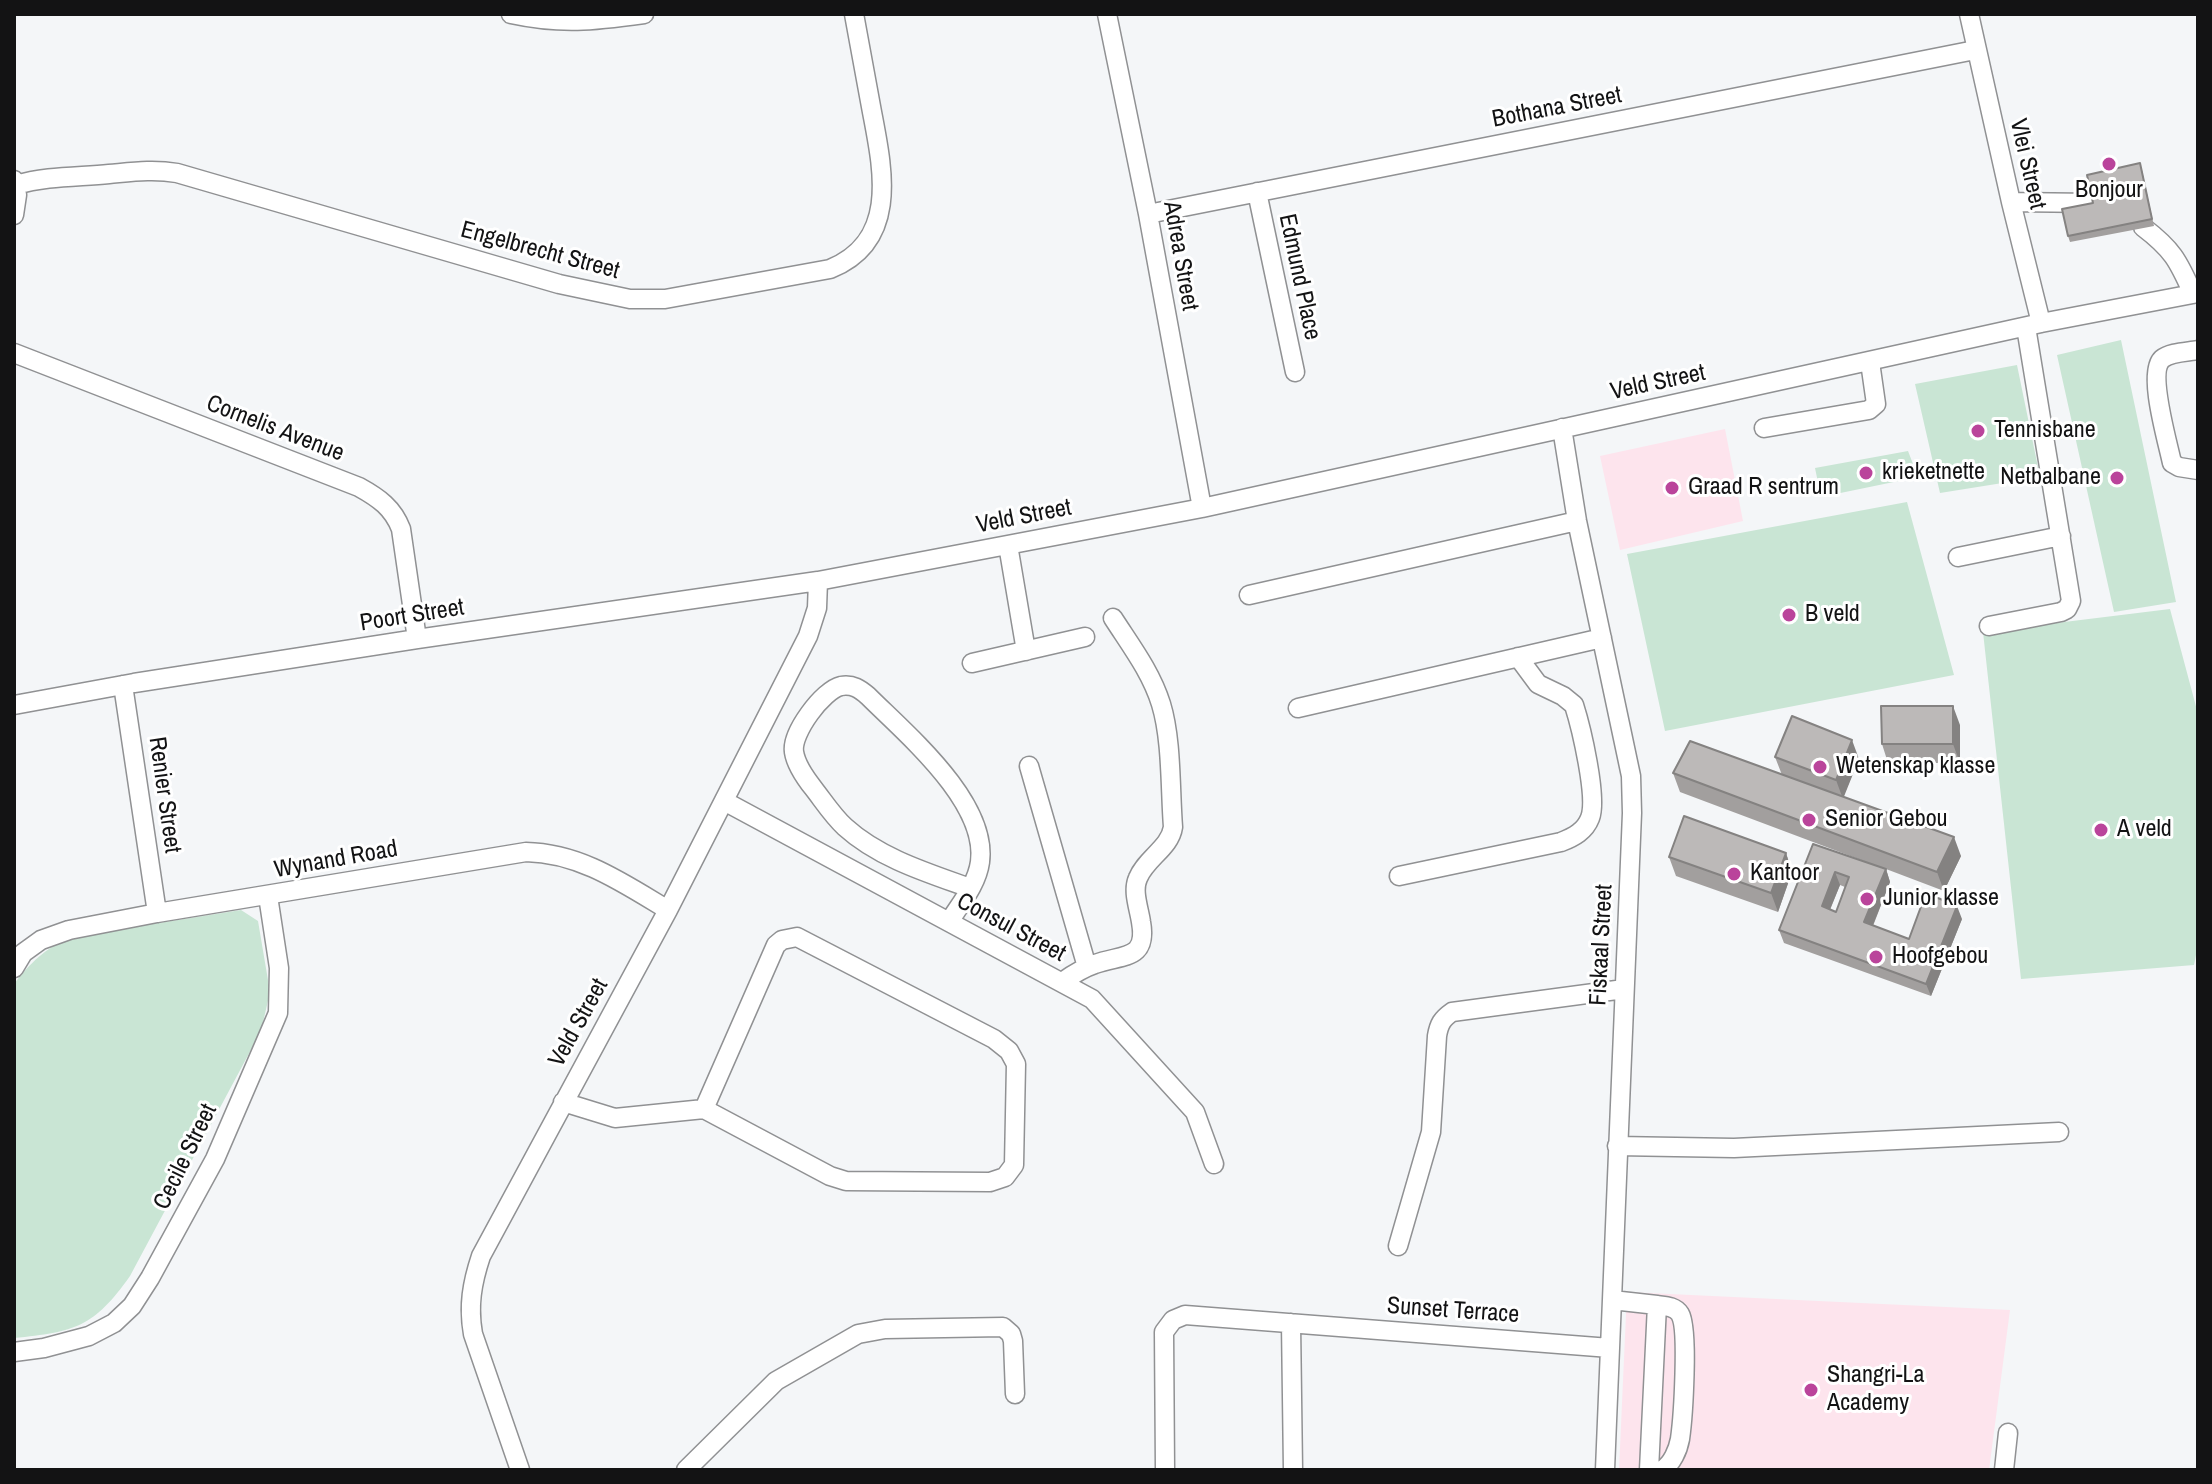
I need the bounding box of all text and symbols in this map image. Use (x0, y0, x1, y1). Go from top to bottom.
street label: Bothana Street (1490, 81, 1624, 135)
street label: Vlei Street (2003, 116, 2051, 212)
marker: Bonjour (2100, 155, 2118, 173)
place label: Bonjour (2075, 177, 2143, 205)
street label: Adrea Street (1156, 199, 1204, 313)
street label: Edmund Place (1272, 211, 1326, 343)
street label: Engelbrecht Street (458, 216, 622, 286)
street label: Veld Street (1608, 359, 1708, 407)
street label: Cornelis Avenue (202, 390, 348, 468)
place label: Tennisbane (1994, 417, 2096, 445)
marker: Tennisbane (1969, 422, 1987, 440)
place label: krieketnette (1882, 459, 1985, 487)
marker: krieketnette (1857, 464, 1875, 482)
place label: Netbalbane (2000, 464, 2101, 492)
marker: Netbalbane (2108, 469, 2126, 487)
place label: Graad R sentrum (1688, 474, 1839, 502)
marker: Graad R sentrum (1663, 479, 1681, 497)
street label: Veld Street (974, 494, 1074, 540)
street label: Poort Street (358, 594, 466, 638)
place label: B veld (1805, 601, 1860, 629)
marker: B veld (1780, 606, 1798, 624)
street label: Renier Street (142, 735, 186, 855)
place label: Wetenskap klasse (1836, 753, 1995, 781)
marker: Wetenskap klasse (1811, 758, 1829, 776)
place label: Senior Gebou (1825, 806, 1948, 834)
marker: Senior Gebou (1800, 811, 1818, 829)
place label: A veld (2117, 816, 2172, 844)
marker: A veld (2092, 821, 2110, 839)
street label: Wynand Road (272, 835, 400, 885)
place label: Kantoor (1750, 860, 1819, 888)
marker: Kantoor (1725, 865, 1743, 883)
street label: Fiskaal Street (1584, 884, 1620, 1006)
place label: Junior klasse (1883, 885, 1999, 913)
street label: Consul Street (952, 887, 1070, 969)
marker: Junior klasse (1858, 890, 1876, 908)
place label: Hoofgebou (1892, 943, 1988, 971)
marker: Hoofgebou (1867, 948, 1885, 966)
street label: Veld Street (543, 974, 615, 1072)
street label: Cecile Street (148, 1100, 224, 1214)
street label: Sunset Terrace (1386, 1292, 1520, 1330)
place label: Shangri-La Academy (1827, 1362, 1924, 1418)
marker: Shangri-La Academy (1802, 1381, 1820, 1399)

